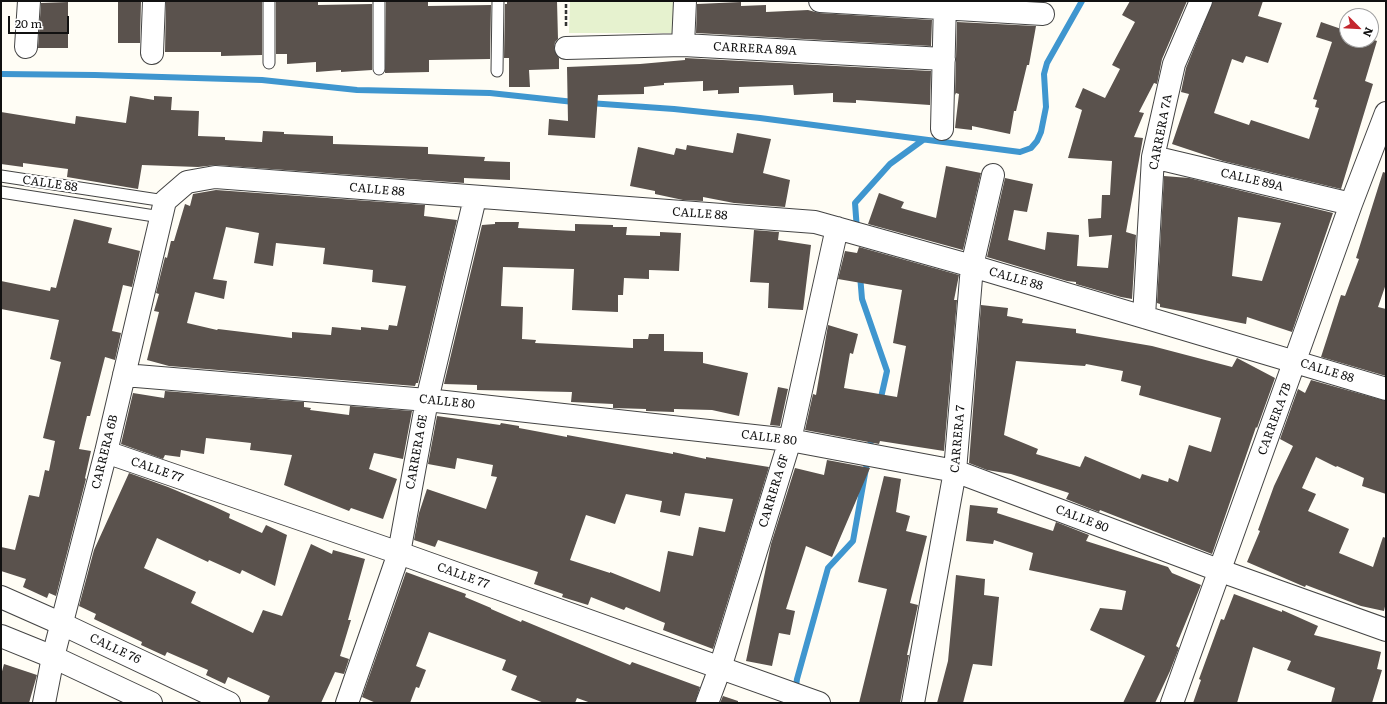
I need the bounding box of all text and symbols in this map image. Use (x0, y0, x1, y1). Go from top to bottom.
scale bar (10, 8, 71, 34)
north arrow (1339, 8, 1379, 48)
text: 20 m (15, 14, 42, 32)
text: N (1360, 25, 1378, 40)
street label: CARRERA 89A (713, 40, 797, 58)
street label: CARRERA 7A (1147, 93, 1175, 171)
street label: CALLE 89A (1219, 166, 1285, 194)
street label: CALLE 88 (22, 173, 78, 195)
street label: CALLE 88 (349, 180, 405, 200)
street label: CALLE 88 (672, 205, 728, 223)
street label: CALLE 88 (987, 264, 1045, 294)
street label: CALLE 88 (1298, 356, 1356, 386)
street label: CARRERA 7B (1255, 381, 1295, 457)
street label: CALLE 80 (418, 392, 476, 412)
street label: CARRERA 7 (948, 404, 968, 474)
street label: CARRERA 6B (89, 413, 121, 491)
street label: CARRERA 6E (403, 413, 431, 491)
street label: CALLE 80 (740, 427, 798, 449)
street label: CARRERA 6F (756, 453, 792, 529)
street label: CALLE 77 (129, 454, 185, 486)
street label: CALLE 80 (1053, 502, 1111, 536)
street label: CALLE 77 (435, 560, 491, 592)
street label: CALLE 76 (87, 631, 143, 667)

